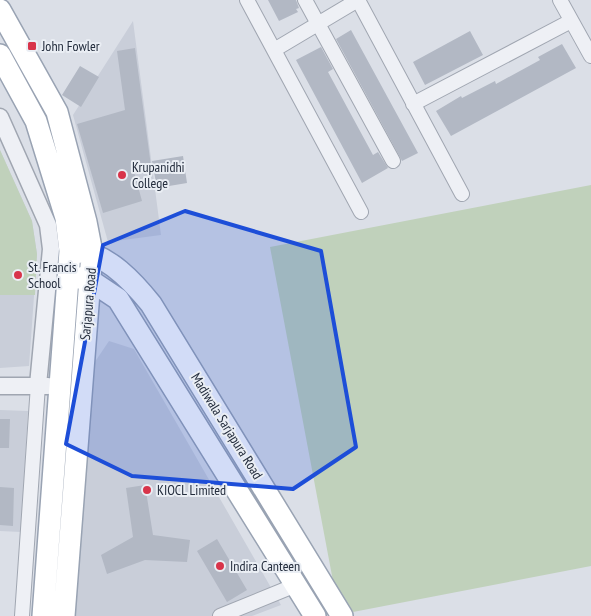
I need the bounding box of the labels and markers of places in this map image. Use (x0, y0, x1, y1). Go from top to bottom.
place label: John Fowler (41, 37, 100, 55)
marker: John Fowler (26, 40, 38, 52)
place label: Krupanidhi College (132, 158, 185, 192)
marker: Krupanidhi College (116, 169, 128, 181)
place label: St. Francis School (28, 258, 77, 292)
marker: St. Francis School (12, 269, 24, 281)
place label: KIOCL Limited (157, 481, 226, 499)
marker: KIOCL Limited (141, 484, 153, 496)
place label: Indira Canteen (230, 557, 300, 575)
marker: Indira Canteen (214, 560, 226, 572)

